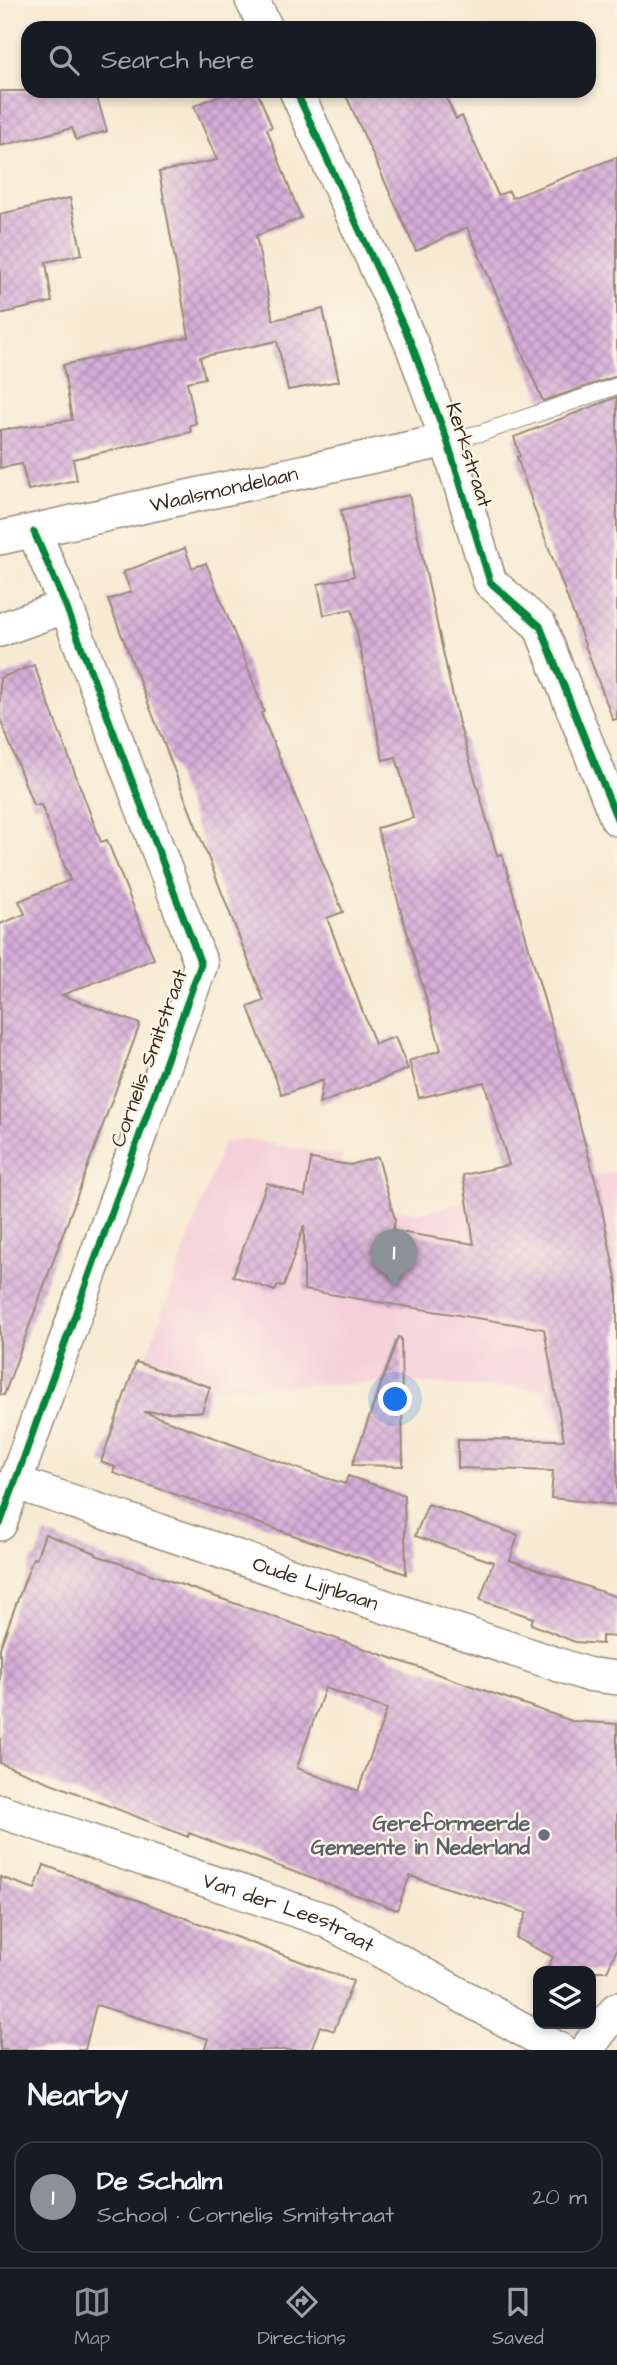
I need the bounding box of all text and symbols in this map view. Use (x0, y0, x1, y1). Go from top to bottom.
search box (21, 21, 596, 98)
icon: search (45, 41, 83, 79)
text: Search here (101, 42, 254, 78)
street label: Kerkstraat (438, 399, 500, 512)
street label: Waalsmondelaan (147, 459, 301, 519)
street label: Cornelis Smitstraat (103, 964, 195, 1151)
pin: 1 (371, 1229, 417, 1287)
your location (378, 1382, 412, 1416)
street label: Oude Lijnbaan (249, 1549, 382, 1618)
place label: Gereformeerde Gemeente in Nederland (311, 1809, 531, 1862)
marker: Gereformeerde Gemeente in Nederland (536, 1827, 552, 1843)
street label: Van der Leestraat (199, 1865, 380, 1959)
map controls (533, 1966, 596, 2029)
button: layers (533, 1966, 596, 2029)
text: Nearby (28, 2075, 128, 2117)
text: De Schalm (97, 2163, 222, 2199)
text: 1 (52, 2181, 54, 2213)
text: 20 m (532, 2181, 587, 2213)
text: School · Cornelis Smitstraat (97, 2199, 394, 2231)
tab: Map (73, 2283, 111, 2352)
tab: Directions (257, 2283, 346, 2352)
tab: Saved (492, 2283, 544, 2352)

